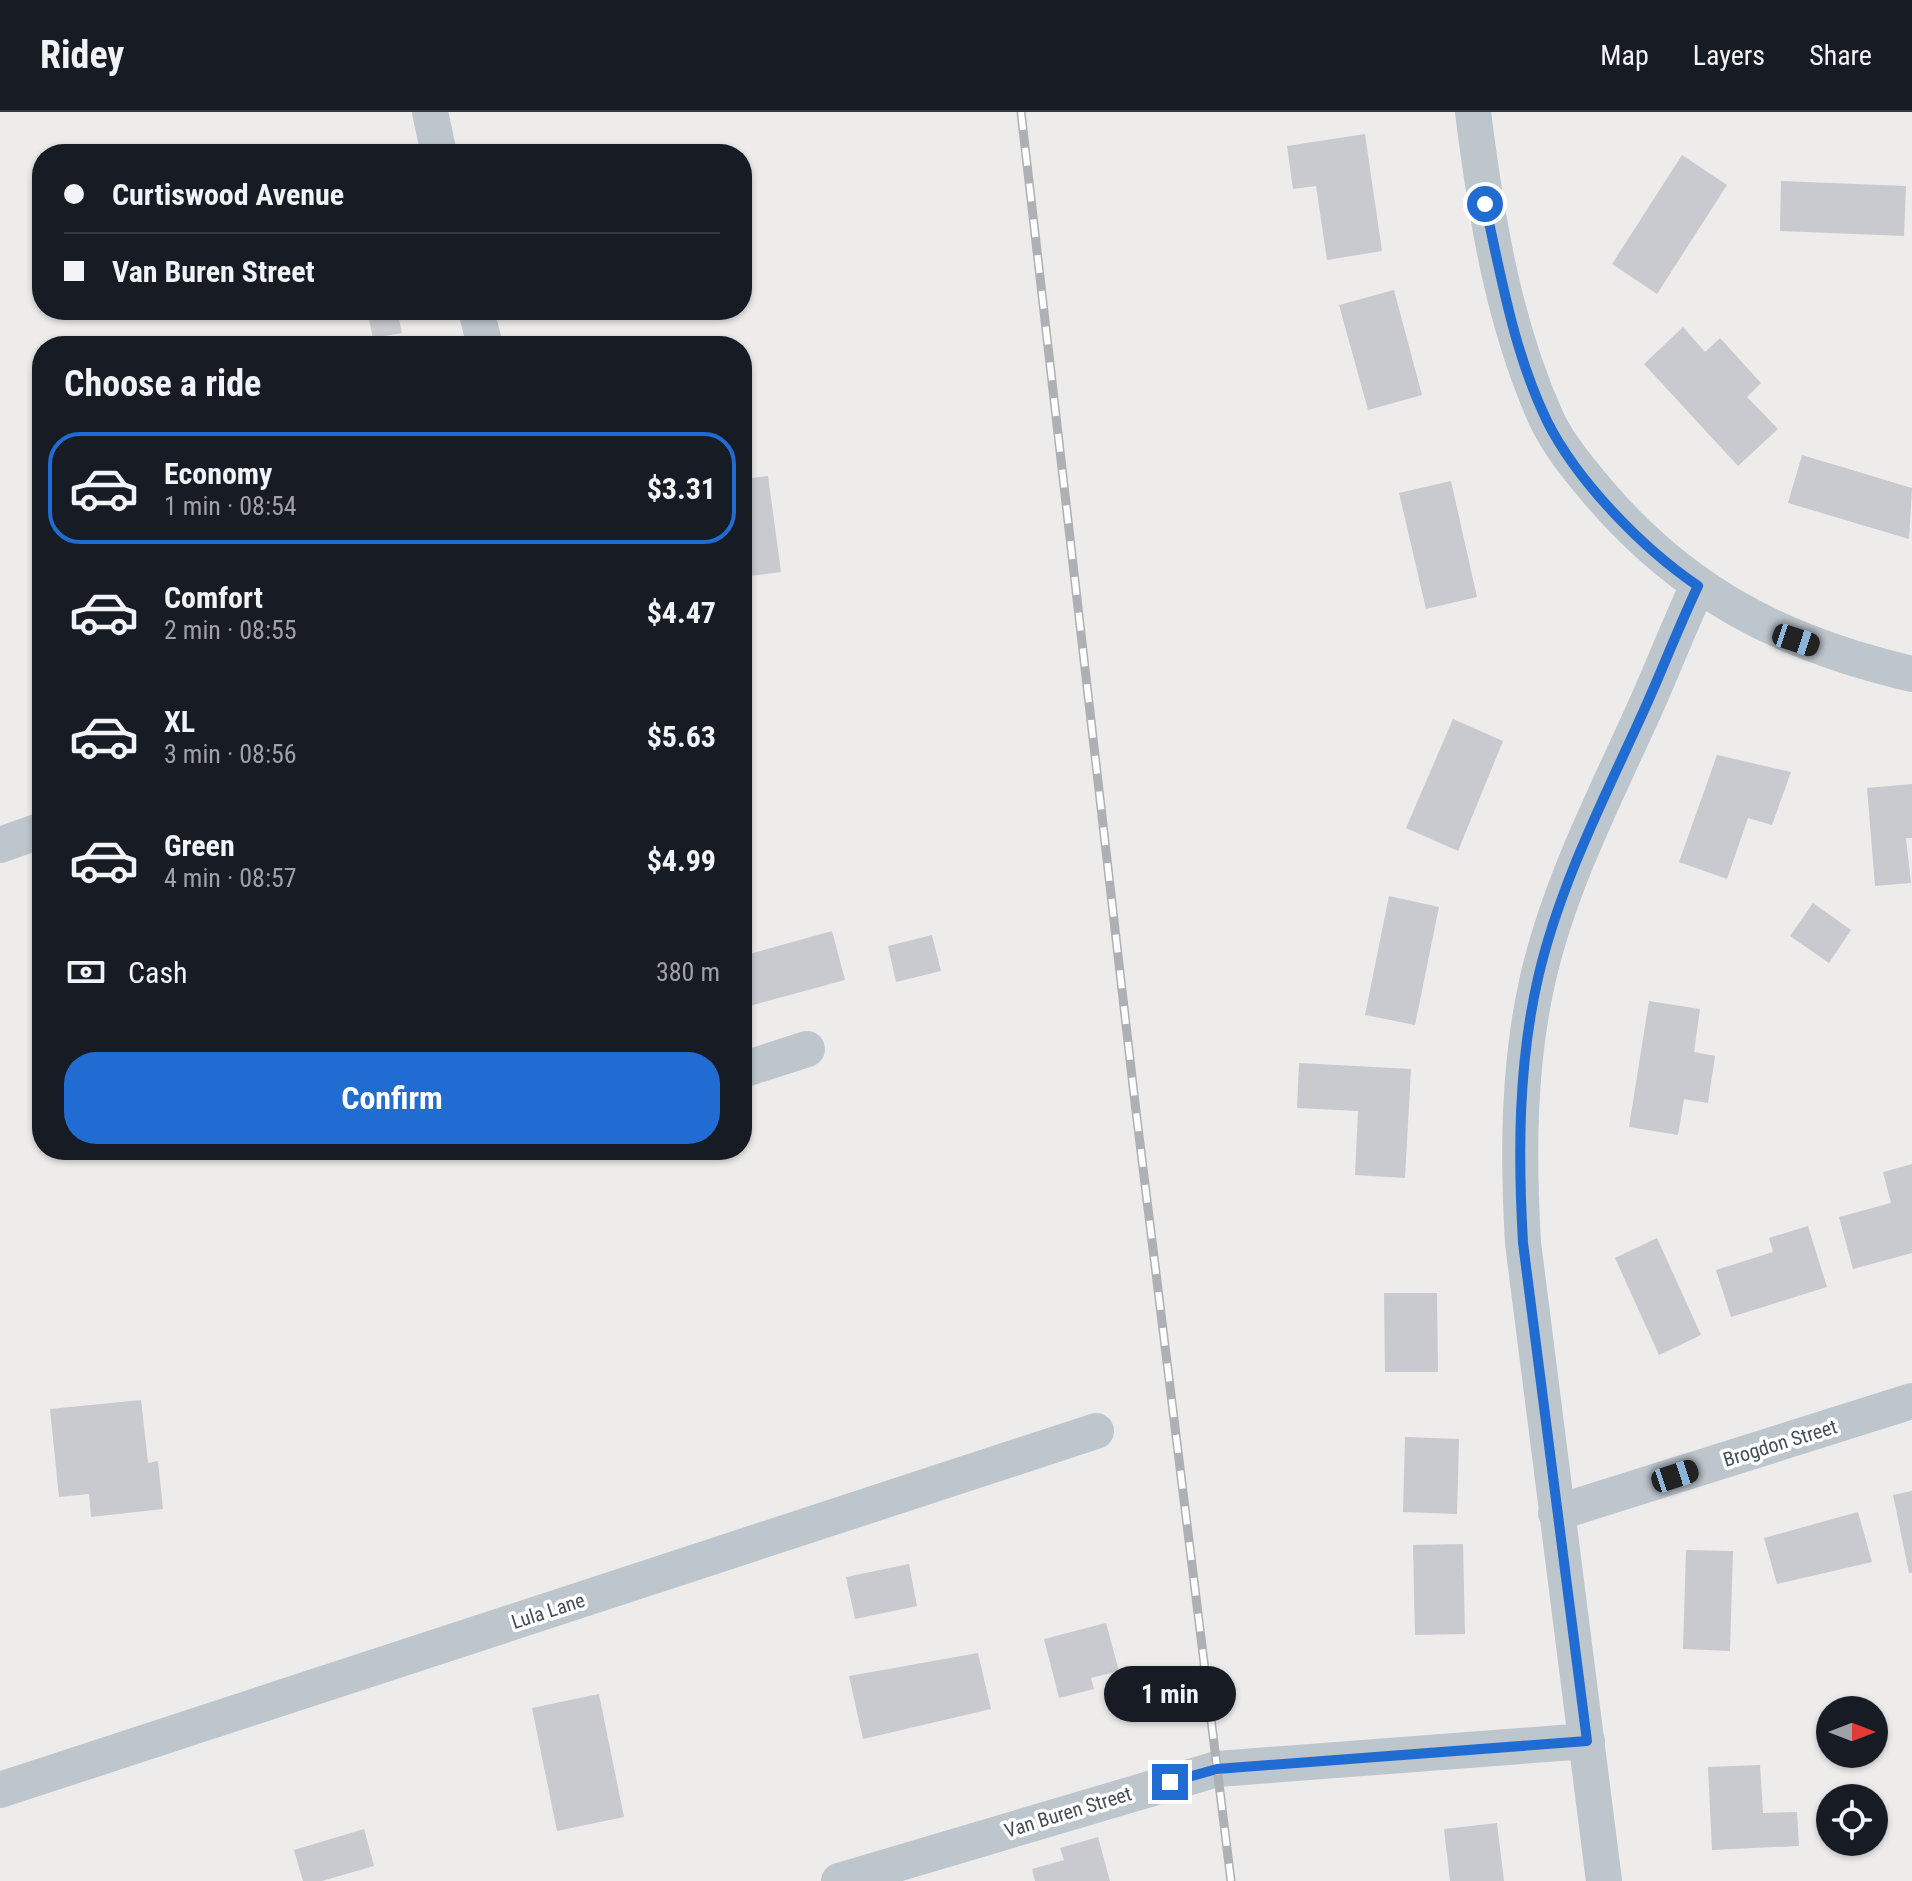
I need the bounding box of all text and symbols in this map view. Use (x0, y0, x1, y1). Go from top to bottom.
text: Ridey (40, 33, 124, 77)
text: Map (1600, 39, 1649, 72)
text: Layers (1693, 39, 1765, 72)
text: Share (1809, 39, 1872, 72)
text: Curtiswood Avenue (112, 177, 344, 212)
route start (1467, 186, 1503, 222)
text: Van Buren Street (112, 254, 315, 289)
text: Choose a ride (64, 363, 261, 405)
icon: car (68, 452, 140, 524)
text: Economy (164, 456, 272, 491)
text: $3.31 (647, 471, 716, 506)
text: 1 min · 08:54 (164, 491, 297, 521)
icon: car (68, 576, 140, 648)
text: Comfort (164, 580, 263, 615)
text: $4.47 (647, 595, 716, 630)
text: 2 min · 08:55 (164, 615, 297, 645)
car (1769, 621, 1823, 659)
icon: car (68, 700, 140, 772)
text: XL (164, 704, 195, 739)
text: $5.63 (647, 719, 716, 754)
text: 3 min · 08:56 (164, 739, 297, 769)
icon: car (68, 824, 140, 896)
text: Green (164, 828, 235, 863)
text: $4.99 (647, 843, 716, 878)
text: 4 min · 08:57 (164, 863, 297, 893)
icon: cash (64, 950, 108, 994)
text: Cash (128, 955, 188, 990)
text: 380 m (656, 957, 720, 987)
button: Confirm (64, 1052, 720, 1144)
street label: Brogdon Street (1720, 1414, 1840, 1472)
car (1648, 1457, 1702, 1495)
street label: Lula Lane (508, 1588, 588, 1634)
callout: 1 min (1104, 1666, 1236, 1722)
text: 1 min (1141, 1679, 1199, 1709)
north arrow (1816, 1696, 1888, 1768)
map controls (1816, 1696, 1888, 1856)
route end (1152, 1764, 1188, 1800)
street label: Van Buren Street (1002, 1781, 1135, 1843)
button: locate (1816, 1784, 1888, 1856)

